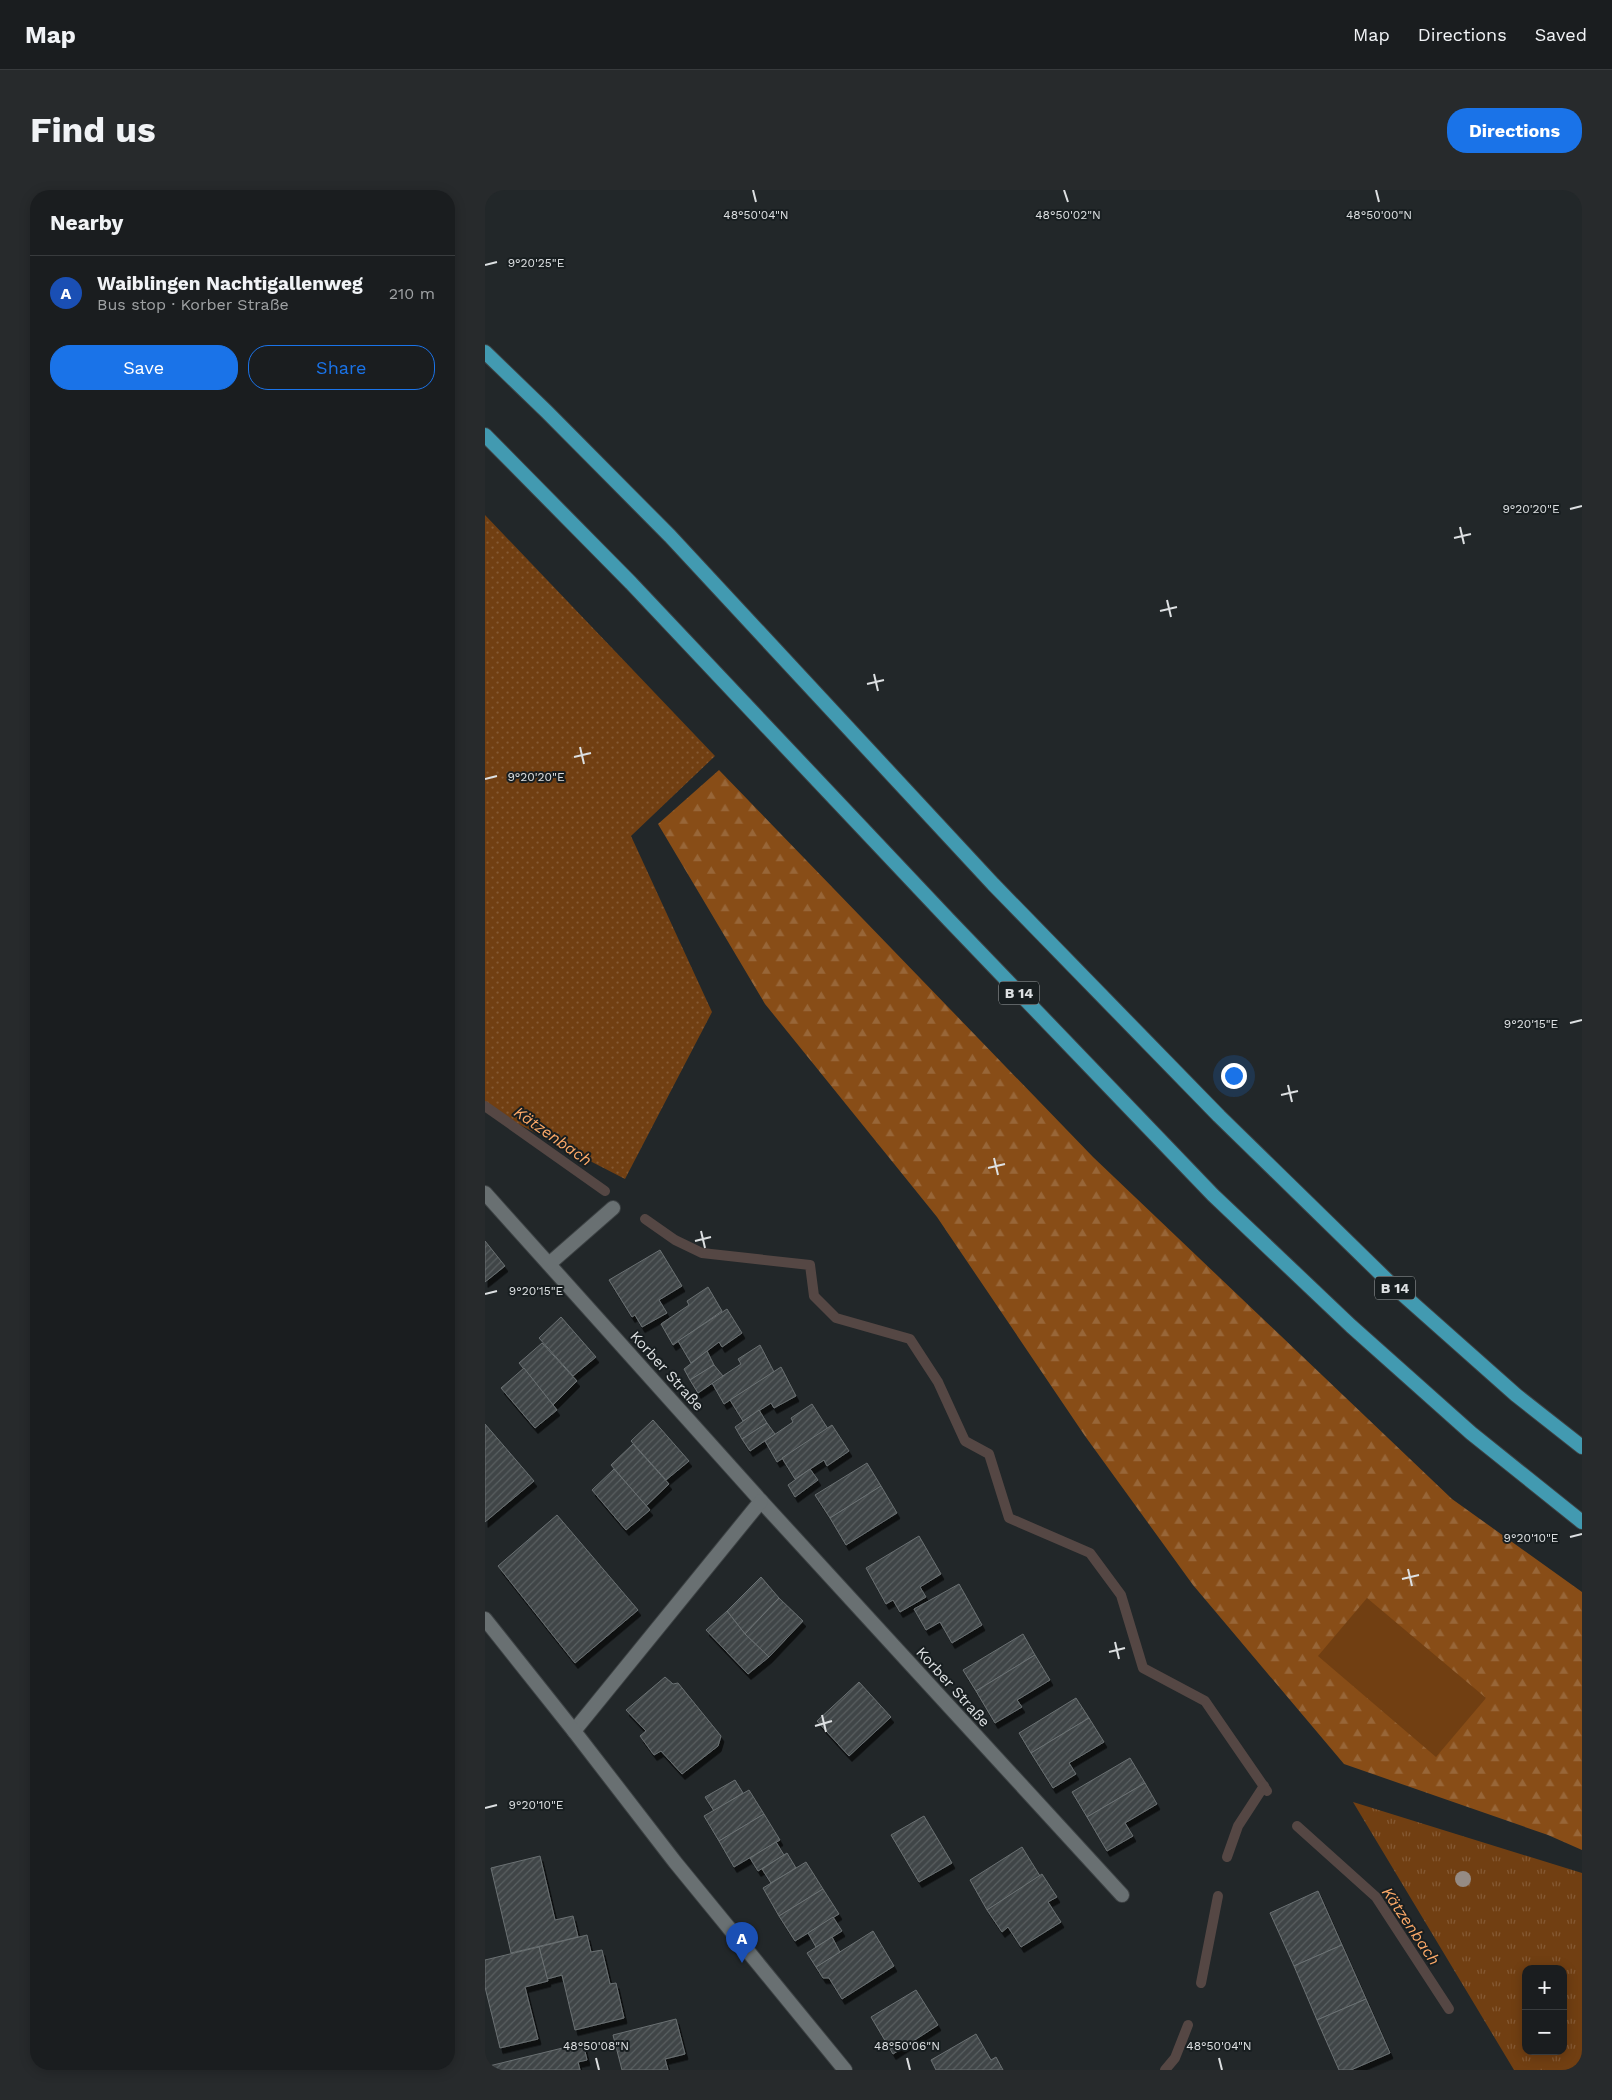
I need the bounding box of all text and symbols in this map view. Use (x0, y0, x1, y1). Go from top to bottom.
text: Map (25, 21, 76, 49)
text: Map (1353, 24, 1390, 45)
text: Directions (1418, 24, 1507, 45)
text: Saved (1535, 24, 1587, 45)
button: Directions (1447, 108, 1582, 153)
text: Find us (30, 109, 156, 151)
text: 48°50'04"N (723, 208, 789, 222)
text: 48°50'02"N (1035, 208, 1101, 222)
text: 48°50'00"N (1346, 208, 1412, 222)
text: Nearby (50, 210, 123, 235)
text: 9°20'25"E (508, 256, 565, 270)
text: Waiblingen Nachtigallenweg (97, 272, 363, 295)
text: A (61, 284, 71, 303)
text: 210 m (389, 284, 435, 303)
text: Bus stop · Korber Straße (97, 295, 289, 314)
button: Save (50, 345, 238, 390)
button: Share (248, 345, 435, 390)
text: 9°20'20"E (1502, 502, 1560, 516)
text: 9°20'20"E (507, 770, 565, 784)
road number: B 14 (999, 981, 1039, 1004)
text: 9°20'15"E (1504, 1017, 1559, 1031)
your location (1221, 1063, 1247, 1089)
water label: Kätzenbach (511, 1102, 595, 1170)
road number: B 14 (1375, 1276, 1415, 1300)
text: 9°20'15"E (509, 1284, 564, 1298)
street label: Korber Straße (626, 1327, 708, 1415)
text: 9°20'10"E (1504, 1531, 1559, 1545)
street label: Korber Straße (912, 1643, 994, 1731)
text: 9°20'10"E (509, 1798, 564, 1812)
water label: Kätzenbach (1378, 1883, 1444, 1969)
pin: A (726, 1922, 758, 1963)
map controls (1522, 1965, 1567, 2055)
button: + (1522, 1965, 1567, 2010)
button: − (1522, 2010, 1567, 2055)
text: 48°50'08"N (563, 2039, 629, 2053)
text: 48°50'06"N (874, 2039, 940, 2053)
text: 48°50'04"N (1186, 2039, 1252, 2053)

